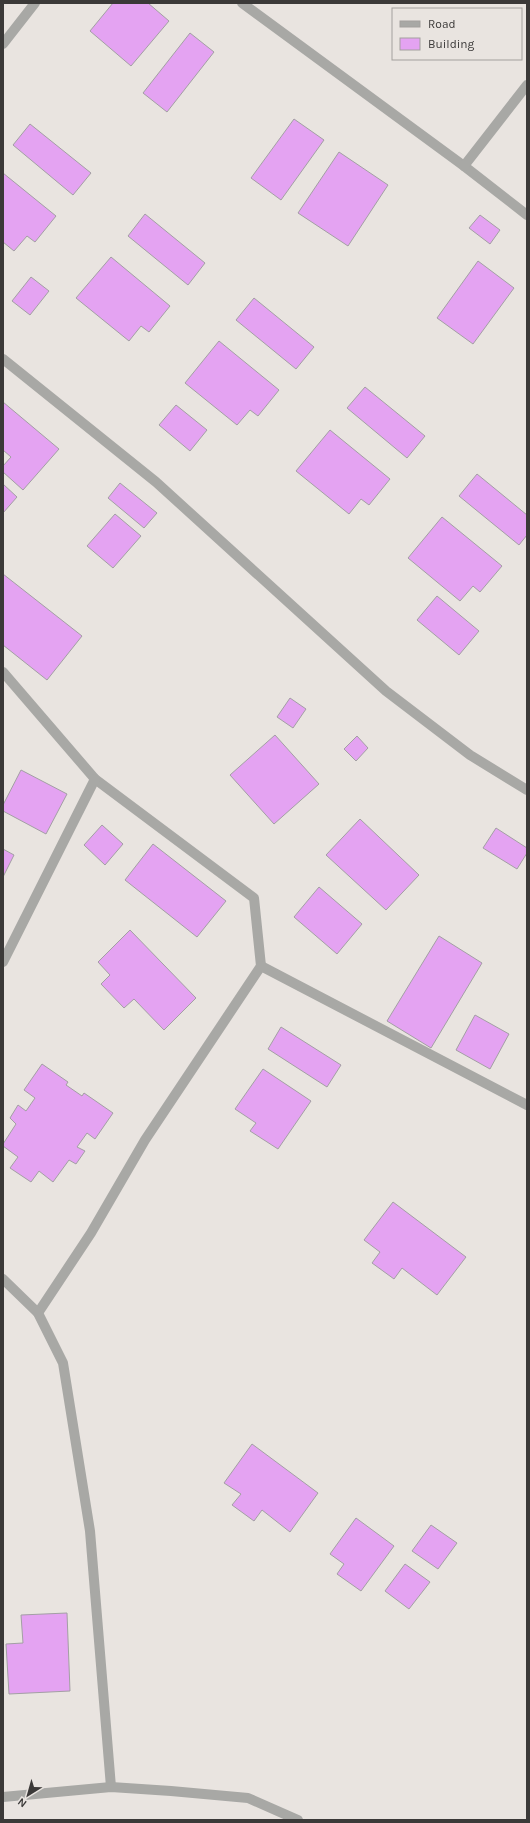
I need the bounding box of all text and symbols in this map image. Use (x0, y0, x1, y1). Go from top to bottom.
legend (392, 8, 522, 60)
text: Road (428, 17, 456, 31)
text: Building (428, 37, 475, 51)
north arrow (8, 1775, 48, 1815)
text: N (15, 1795, 29, 1810)

